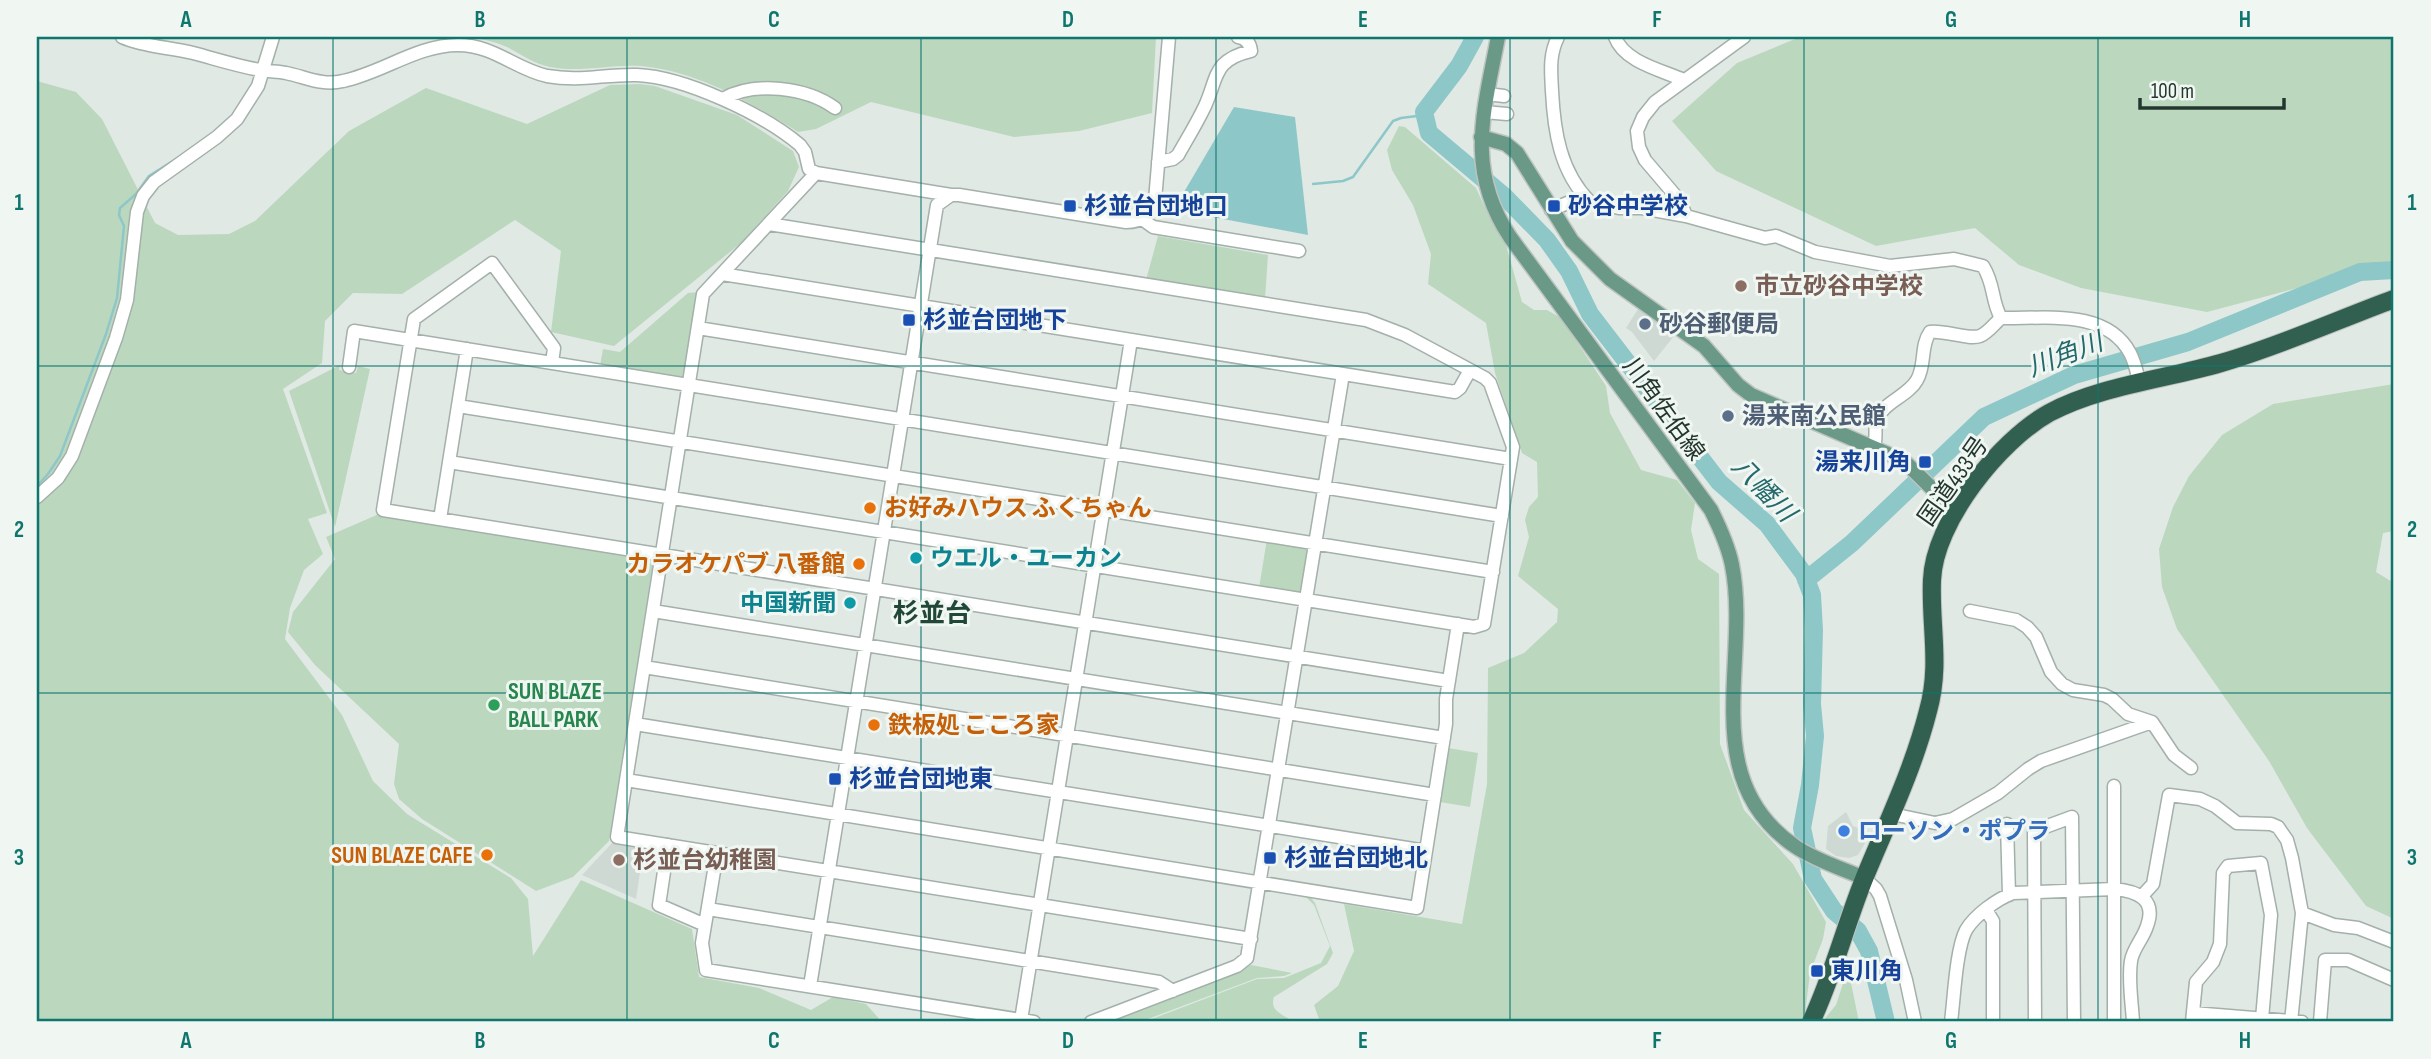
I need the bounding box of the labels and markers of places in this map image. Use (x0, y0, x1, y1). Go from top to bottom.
place label: 杉並台団地口 (1084, 192, 1228, 221)
place label: 砂谷中学校 (1568, 192, 1688, 221)
marker: 杉並台団地口 (1062, 198, 1078, 214)
marker: 砂谷中学校 (1546, 198, 1562, 214)
place label: 市立砂谷中学校 (1755, 272, 1923, 301)
marker: 市立砂谷中学校 (1733, 278, 1749, 294)
place label: 杉並台団地下 (923, 306, 1067, 335)
place label: 砂谷郵便局 (1659, 310, 1779, 339)
marker: 杉並台団地下 (901, 312, 917, 328)
marker: 砂谷郵便局 (1637, 316, 1653, 332)
place label: 湯来南公民館 (1742, 402, 1886, 431)
marker: 湯来南公民館 (1720, 408, 1736, 424)
place label: 湯来川角 (1815, 448, 1911, 477)
marker: 湯来川角 (1917, 454, 1933, 470)
place label: お好みハウス ふくちゃん (884, 494, 1152, 523)
marker: お好みハウス ふくちゃん (862, 500, 878, 516)
place label: ウエル・ユーカン (930, 544, 1122, 573)
place label: カラオケパブ 八番館 (626, 550, 845, 579)
marker: ウエル・ユーカン (908, 550, 924, 566)
marker: カラオケパブ 八番館 (851, 556, 867, 572)
place label: 中国新聞 (740, 589, 836, 618)
marker: 中国新聞 (842, 595, 858, 611)
place label: SUN BLAZE BALL PARK (508, 677, 602, 734)
marker: SUN BLAZE BALL PARK (486, 697, 502, 713)
place label: 鉄板処 こころ家 (888, 711, 1060, 740)
marker: 鉄板処 こころ家 (866, 717, 882, 733)
place label: 杉並台団地東 (849, 765, 993, 794)
marker: 杉並台団地東 (827, 771, 843, 787)
place label: ローソン・ポプラ (1858, 817, 2050, 846)
marker: ローソン・ポプラ (1836, 823, 1852, 839)
place label: SUN BLAZE CAFE (331, 841, 473, 870)
place label: 杉並台団地北 (1284, 844, 1428, 873)
place label: 杉並台幼稚園 (633, 846, 777, 875)
marker: SUN BLAZE CAFE (479, 847, 495, 863)
marker: 杉並台団地北 (1262, 850, 1278, 866)
marker: 杉並台幼稚園 (611, 852, 627, 868)
place label: 東川角 (1831, 957, 1903, 986)
marker: 東川角 (1809, 963, 1825, 979)

